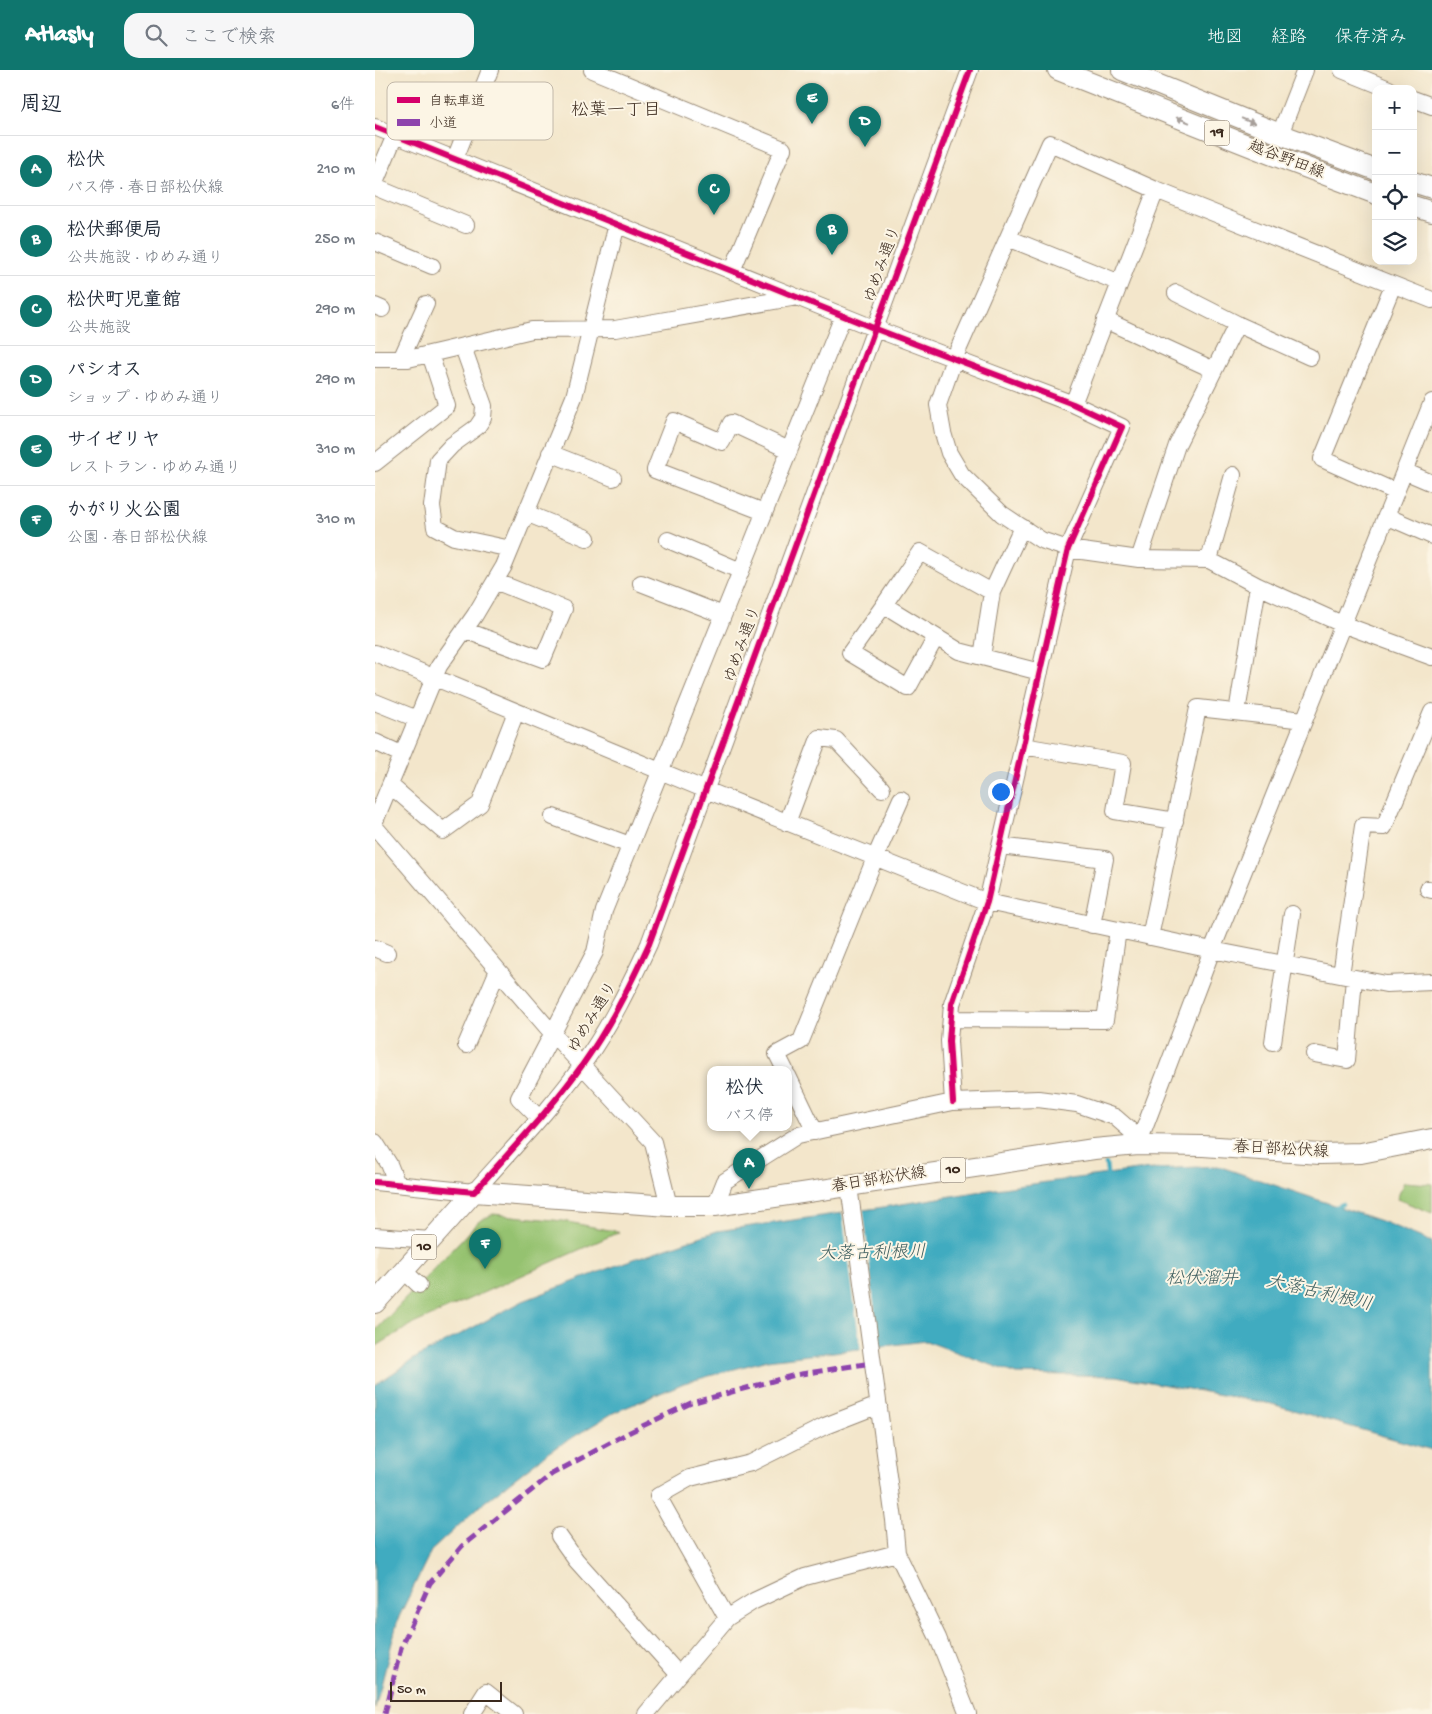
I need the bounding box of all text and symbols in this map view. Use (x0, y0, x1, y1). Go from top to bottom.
search box (124, 13, 474, 58)
text: Atlasly (25, 21, 94, 50)
icon: search (142, 21, 170, 49)
text: ここで検索 (182, 27, 277, 50)
text: 地図 (1207, 28, 1243, 49)
text: 経路 (1271, 28, 1307, 49)
text: 保存済み (1335, 28, 1407, 49)
legend (387, 82, 553, 140)
pin: E (796, 83, 828, 124)
map controls (1372, 85, 1417, 265)
button: + (1372, 85, 1417, 130)
text: 周辺 (20, 94, 62, 119)
text: 自転車道 (429, 94, 485, 111)
text: 6件 (331, 97, 355, 116)
district label: 松葉一丁目 (571, 100, 661, 122)
pin: D (849, 106, 881, 147)
text: 小道 (429, 116, 457, 133)
one-way arrow (1176, 116, 1191, 123)
one-way arrow (1241, 117, 1256, 125)
road number: 19 (1205, 120, 1229, 146)
button: − (1372, 130, 1417, 175)
street label: 越谷野田線 (1245, 136, 1327, 184)
text: 松伏 (67, 150, 105, 173)
text: A (31, 161, 41, 180)
text: 210 m (316, 161, 355, 180)
pin: C (698, 174, 730, 215)
button: locate (1372, 175, 1417, 220)
text: バス停 · 春日部松伏線 (67, 180, 224, 199)
pin: B (816, 214, 848, 255)
text: 松伏郵便局 (67, 220, 162, 243)
button: layers (1372, 220, 1417, 265)
street label: ゆめみ通り (860, 224, 907, 306)
text: B (32, 231, 40, 250)
text: 250 m (315, 231, 355, 250)
text: 公共施設 · ゆめみ通り (67, 250, 224, 269)
text: 松伏町児童館 (67, 290, 181, 313)
text: C (32, 301, 40, 320)
text: 290 m (315, 301, 355, 320)
text: 公共施設 (67, 320, 131, 339)
text: パシオス (67, 360, 142, 383)
text: D (31, 371, 41, 390)
text: 290 m (315, 371, 355, 390)
text: ショップ · ゆめみ通り (67, 390, 223, 409)
text: サイゼリヤ (67, 430, 161, 453)
text: E (31, 441, 41, 460)
text: 310 m (316, 441, 355, 460)
text: レストラン · ゆめみ通り (67, 460, 241, 479)
text: かがり火公園 (67, 500, 181, 523)
text: F (32, 511, 40, 530)
text: 310 m (316, 511, 355, 530)
text: 公園 · 春日部松伏線 (67, 530, 208, 549)
street label: ゆめみ通り (720, 604, 767, 686)
your location (988, 779, 1014, 805)
street label: ゆめみ通り (564, 978, 623, 1057)
popup (707, 1066, 792, 1131)
text: 松伏 (725, 1078, 764, 1101)
text: バス停 (725, 1108, 774, 1127)
street label: 春日部松伏線 (1233, 1137, 1330, 1163)
pin: A (733, 1148, 765, 1189)
road number: 10 (941, 1158, 965, 1182)
street label: 春日部松伏線 (830, 1162, 928, 1198)
pin: F (469, 1228, 501, 1269)
road number: 10 (411, 1234, 437, 1260)
water label: 大落古利根川 (818, 1242, 926, 1265)
water label: 松伏溜井 (1166, 1268, 1239, 1290)
water label: 大落古利根川 (1264, 1271, 1374, 1316)
scale bar (390, 1679, 503, 1702)
text: 50 m (397, 1682, 426, 1699)

